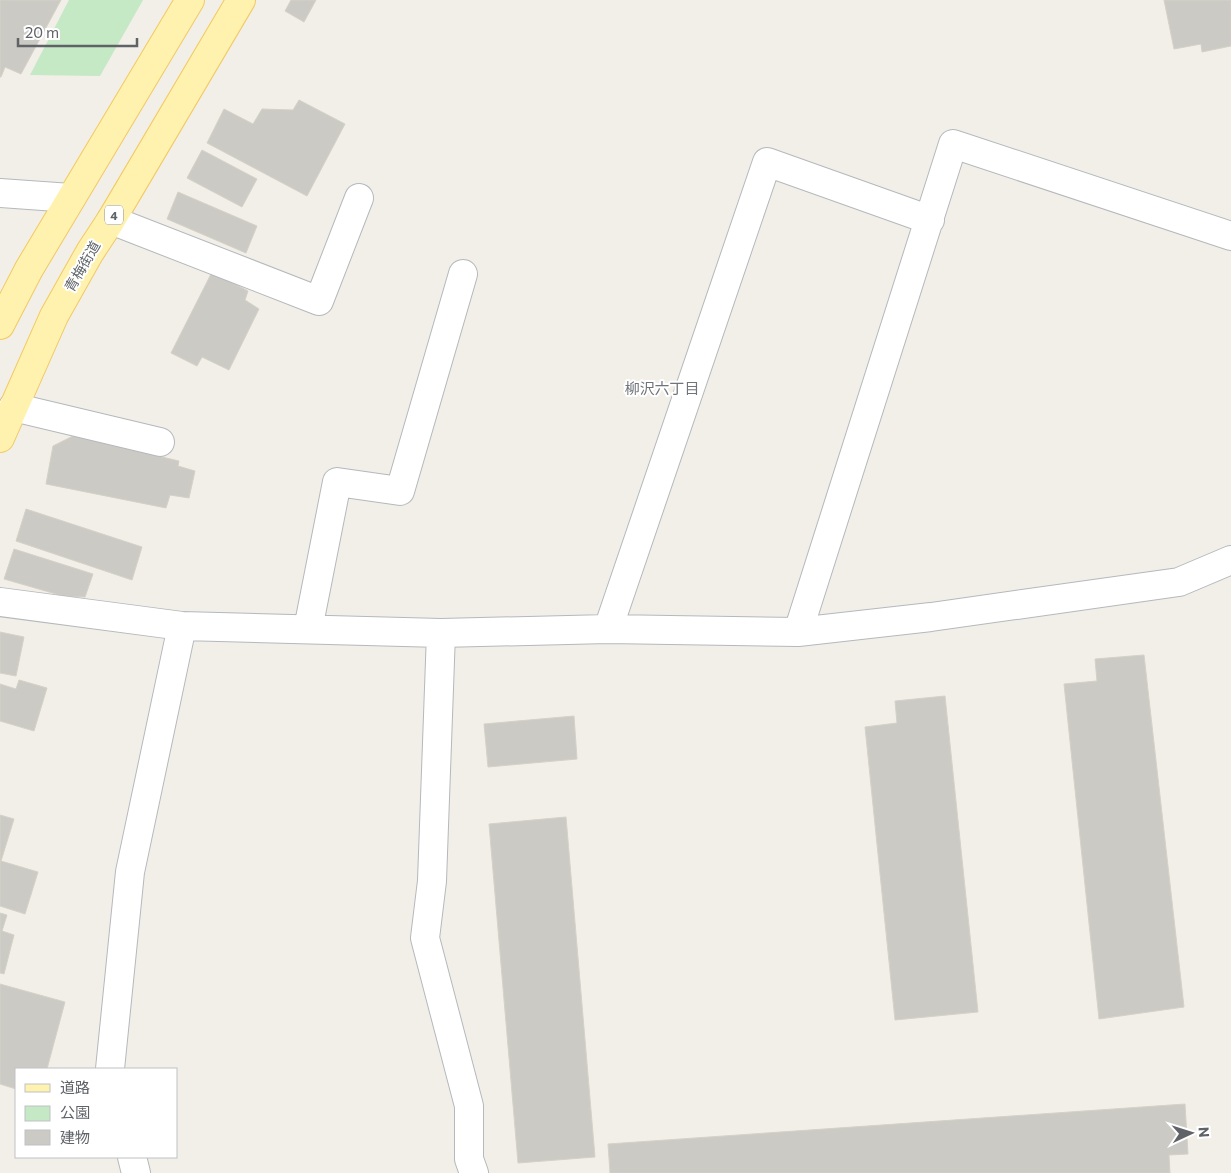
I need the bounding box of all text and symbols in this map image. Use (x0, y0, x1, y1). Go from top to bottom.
scale bar (18, 15, 136, 47)
text: 20 m (25, 23, 59, 41)
road number: 4 (105, 206, 123, 224)
street label: 青梅街道 (61, 238, 103, 294)
district label: 柳沢六丁目 (624, 379, 700, 397)
legend (15, 1068, 178, 1158)
text: 道路 (60, 1078, 90, 1096)
text: 公園 (60, 1103, 90, 1121)
north arrow (1166, 1108, 1216, 1158)
text: N (1196, 1126, 1213, 1138)
text: 建物 (60, 1128, 90, 1146)

